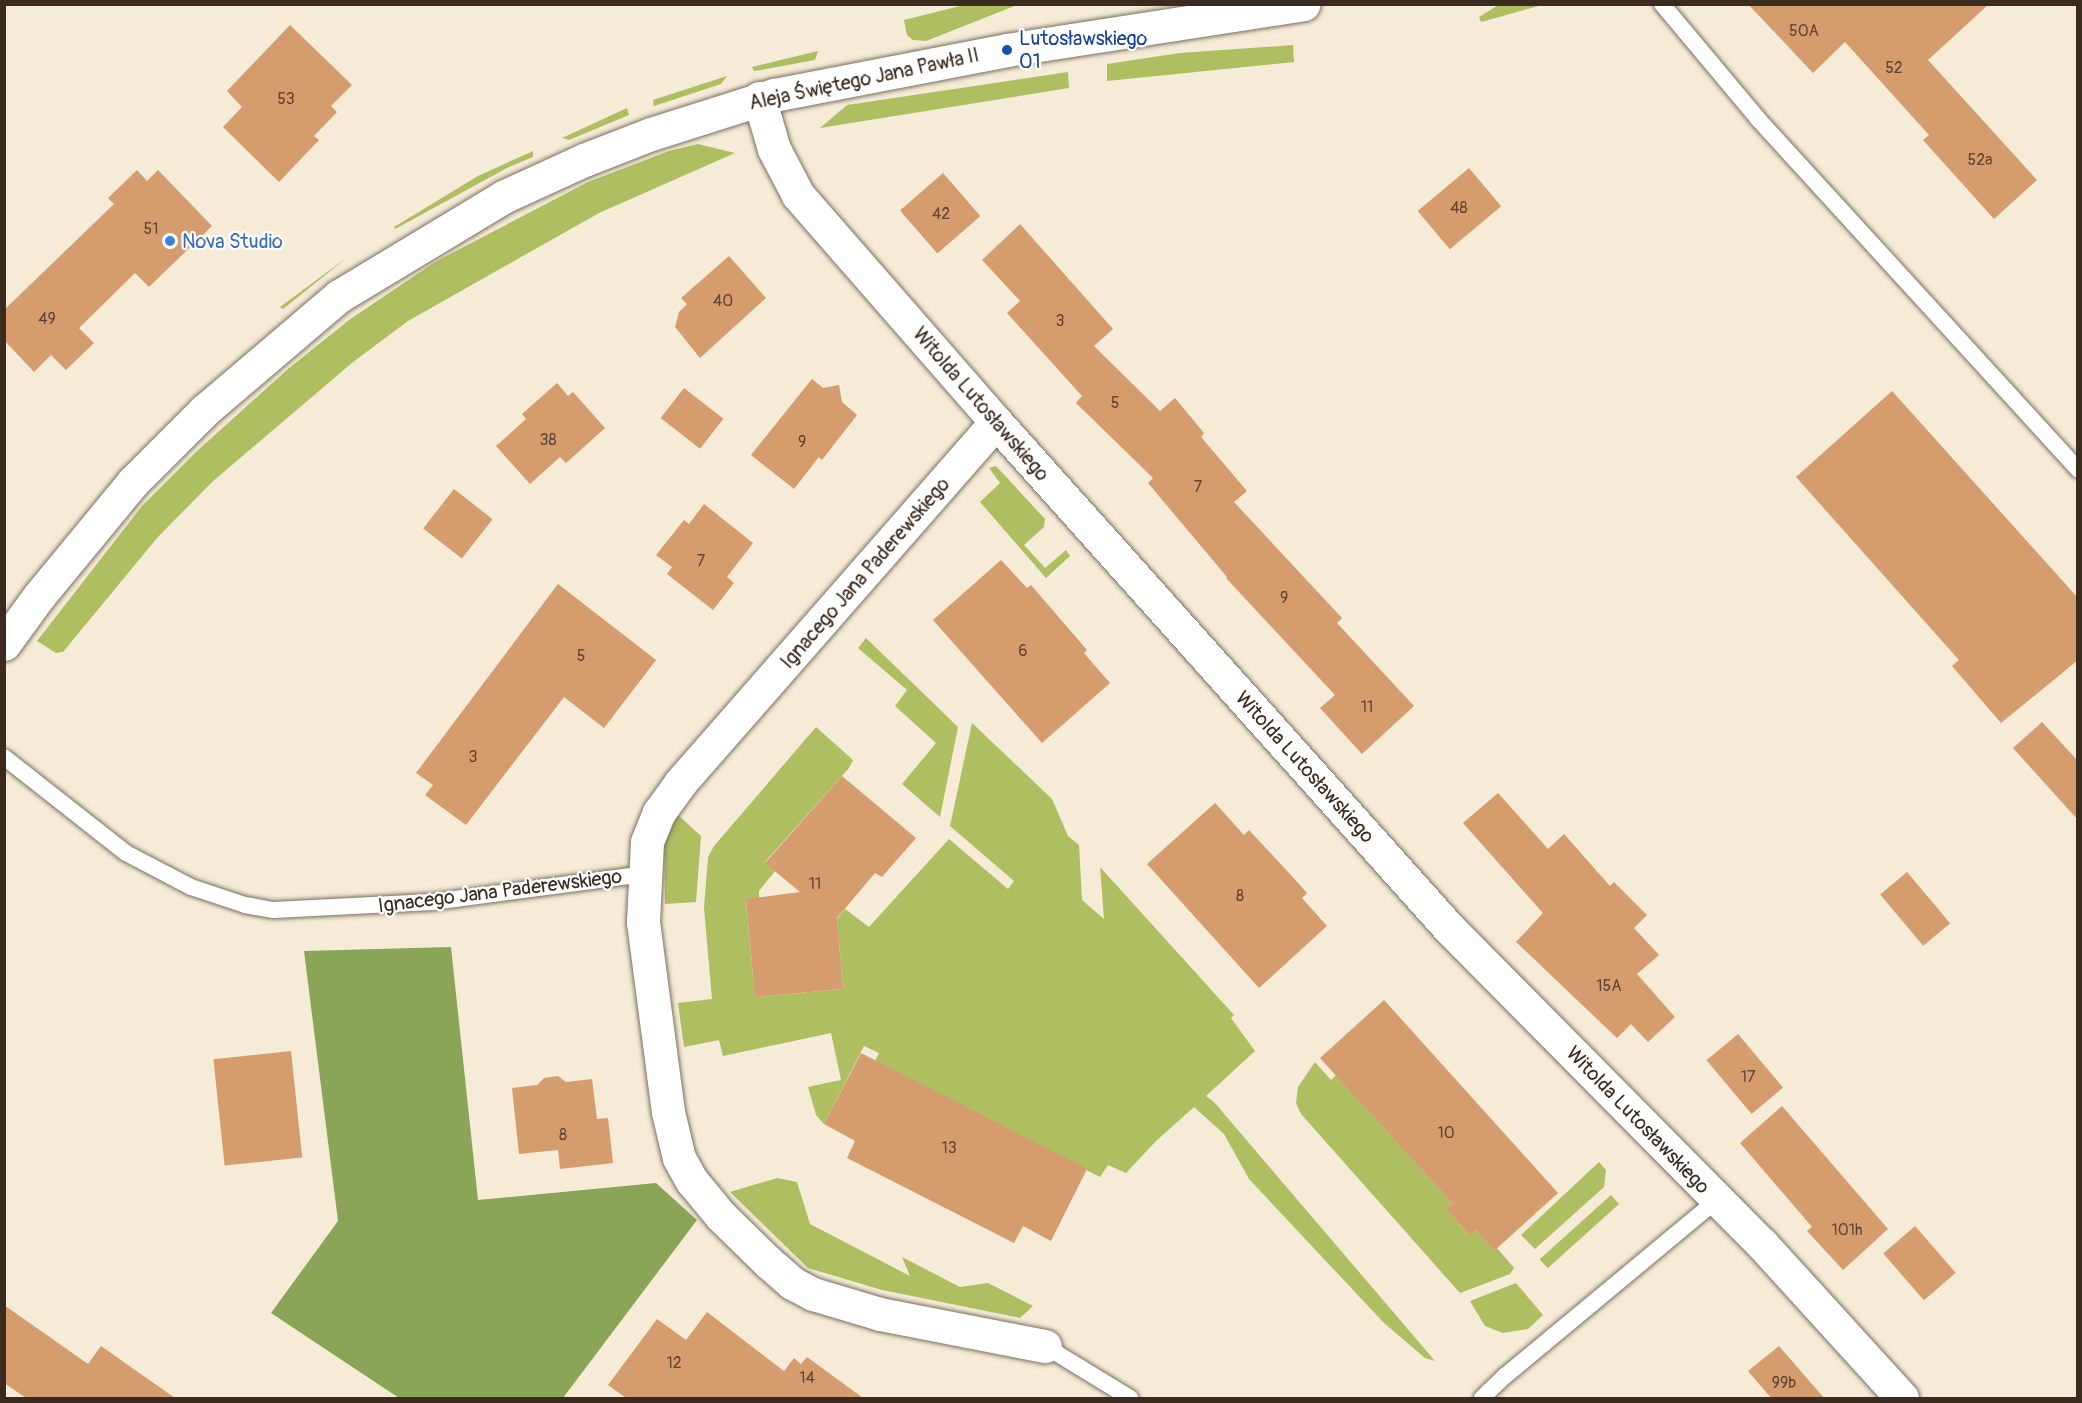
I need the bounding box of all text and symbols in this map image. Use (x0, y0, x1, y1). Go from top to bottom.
house number: 50A (1789, 21, 1819, 41)
place label: Lutosławskiego 01 (1019, 27, 1147, 74)
street label: Aleja Świętego Jana Pawła II (747, 43, 981, 115)
marker: Lutosławskiego 01 (1000, 43, 1014, 57)
house number: 52 (1885, 58, 1903, 78)
house number: 53 (277, 89, 295, 109)
house number: 52a (1967, 150, 1993, 170)
house number: 48 (1450, 198, 1468, 218)
house number: 42 (932, 204, 950, 224)
house number: 51 (144, 219, 158, 239)
place label: Nova Studio (182, 229, 283, 253)
marker: Nova Studio (163, 234, 177, 248)
house number: 40 (713, 291, 733, 311)
house number: 49 (38, 309, 56, 329)
house number: 3 (1056, 311, 1064, 331)
street label: Witolda Lutosławskiego (908, 322, 1054, 486)
house number: 5 (1111, 393, 1119, 413)
house number: 38 (540, 430, 556, 450)
house number: 9 (798, 432, 806, 452)
street label: Ignacego Jana Paderewskiego (775, 472, 955, 674)
house number: 7 (1194, 477, 1202, 497)
house number: 7 (697, 551, 705, 571)
house number: 9 (1280, 588, 1288, 608)
house number: 6 (1018, 641, 1028, 661)
house number: 5 (577, 646, 585, 666)
street label: Witolda Lutosławskiego (1231, 686, 1379, 848)
house number: 11 (1361, 697, 1373, 717)
house number: 3 (469, 747, 477, 767)
street label: Ignacego Jana Paderewskiego (377, 864, 623, 918)
house number: 11 (809, 874, 821, 894)
house number: 8 (1236, 886, 1244, 906)
house number: 15A (1596, 976, 1622, 996)
street label: Witolda Lutosławskiego (1561, 1041, 1715, 1199)
house number: 17 (1741, 1067, 1755, 1087)
house number: 10 (1437, 1123, 1455, 1143)
house number: 8 (559, 1125, 567, 1145)
house number: 13 (941, 1138, 957, 1158)
house number: 101h (1832, 1220, 1862, 1240)
house number: 12 (666, 1353, 682, 1373)
house number: 14 (799, 1368, 815, 1388)
house number: 99b (1772, 1373, 1796, 1393)

